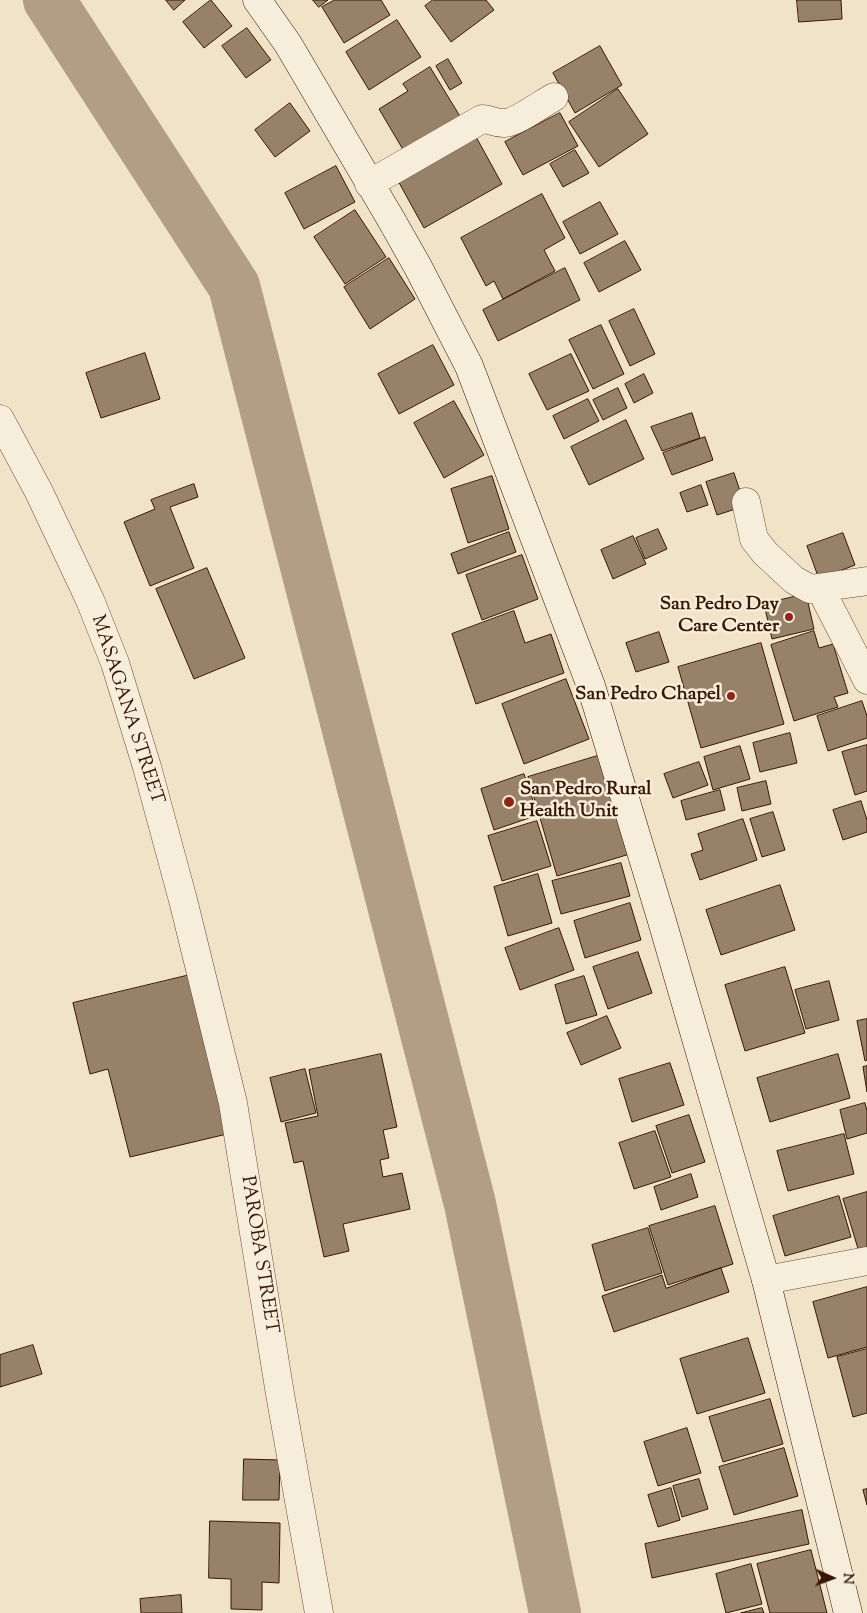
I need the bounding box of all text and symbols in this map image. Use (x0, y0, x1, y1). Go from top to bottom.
place label: San Pedro Day Care Center (660, 595, 779, 639)
marker: San Pedro Day Care Center (783, 611, 795, 623)
street label: MASAGANA STREET (85, 612, 167, 808)
place label: San Pedro Chapel (575, 685, 721, 707)
marker: San Pedro Chapel (725, 690, 737, 702)
place label: San Pedro Rural Health Unit (520, 780, 651, 824)
marker: San Pedro Rural Health Unit (502, 795, 516, 809)
street label: PAROBA STREET (234, 1175, 282, 1335)
north arrow (807, 1553, 857, 1603)
text: N (837, 1573, 857, 1584)

